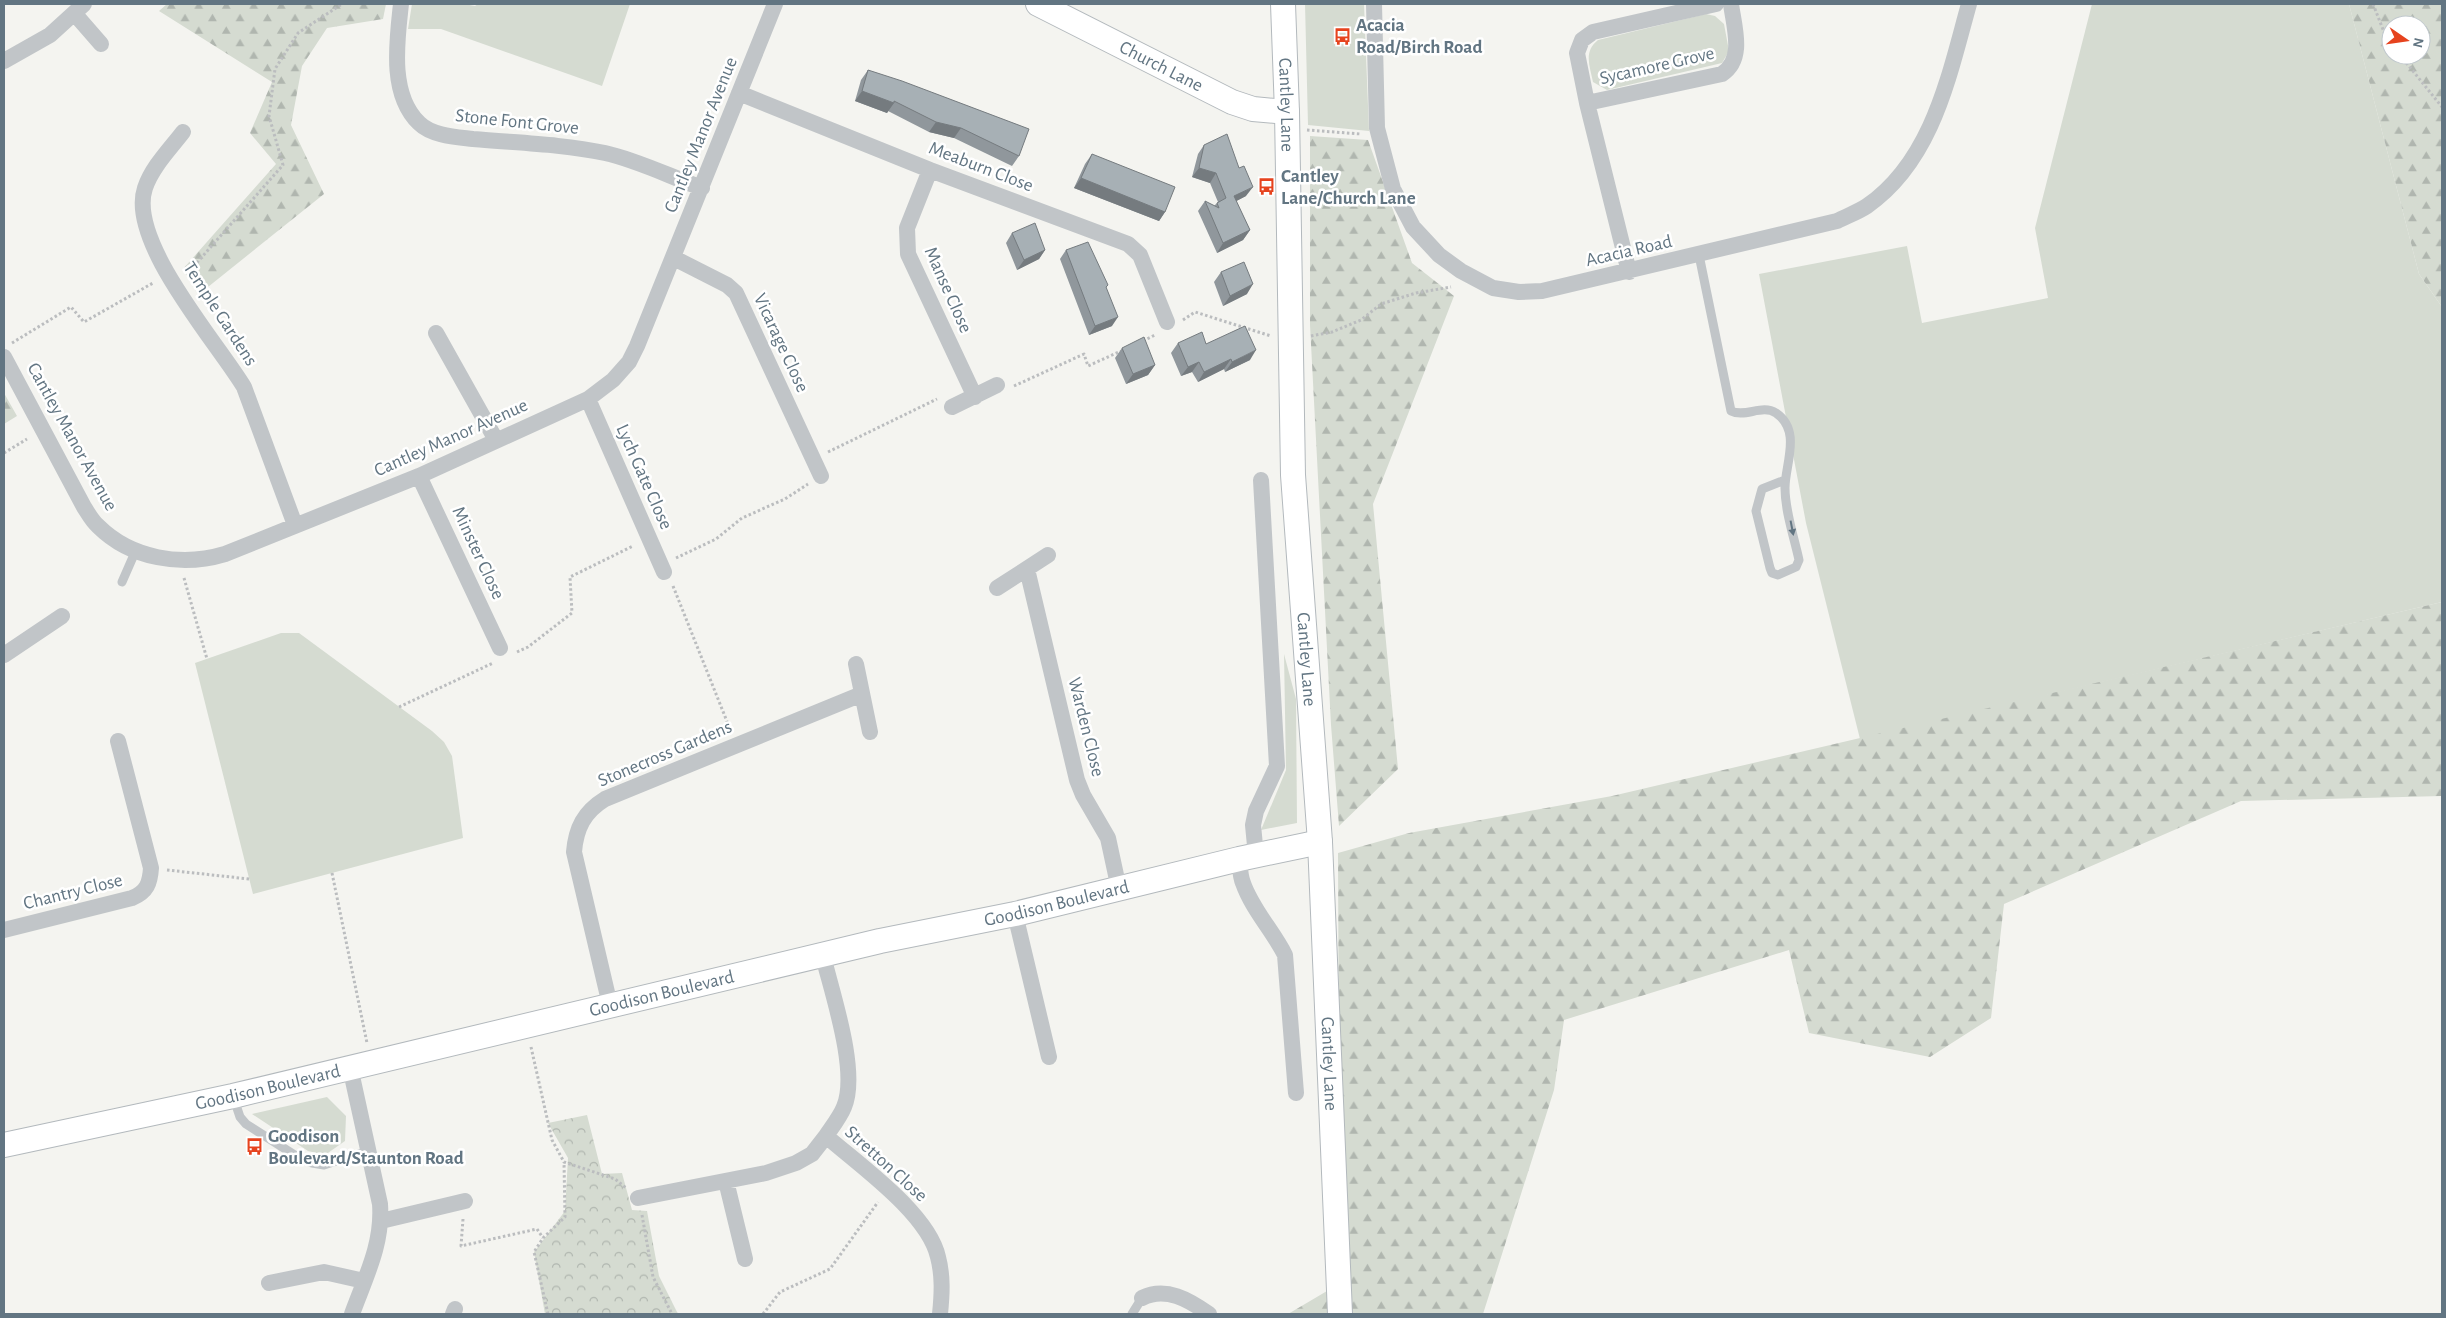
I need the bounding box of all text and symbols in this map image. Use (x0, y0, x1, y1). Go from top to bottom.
north arrow (2381, 15, 2431, 65)
place label: Acacia Road/Birch Road (1356, 16, 1482, 57)
bus stop icon: Acacia Road/Birch Road (1332, 26, 1352, 46)
text: N (2410, 36, 2426, 49)
street label: Church Lane (1116, 37, 1206, 95)
street label: Sycamore Grove (1598, 44, 1716, 88)
street label: Cantley Manor Avenue (661, 54, 741, 216)
street label: Cantley Lane (1276, 58, 1297, 152)
street label: Stone Font Grove (454, 106, 580, 138)
street label: Meaburn Close (926, 138, 1036, 196)
place label: Cantley Lane/Church Lane (1281, 167, 1416, 208)
bus stop icon: Cantley Lane/Church Lane (1257, 177, 1277, 197)
street label: Acacia Road (1584, 232, 1674, 270)
street label: Manse Close (921, 244, 975, 336)
street label: Temple Gardens (179, 259, 261, 369)
street label: Vicarage Close (750, 291, 812, 395)
street label: Cantley Manor Avenue (23, 360, 121, 514)
street label: Cantley Manor Avenue (371, 396, 531, 480)
street label: Lych Gate Close (612, 422, 676, 532)
street label: Minster Close (448, 504, 508, 602)
one-way arrow (1789, 520, 1797, 536)
street label: Cantley Lane (1294, 612, 1319, 707)
street label: Warden Close (1064, 675, 1108, 779)
street label: Stonecross Gardens (595, 717, 735, 791)
street label: Chantry Close (21, 871, 125, 913)
street label: Goodison Boulevard (983, 877, 1131, 929)
street label: Goodison Boulevard (587, 967, 736, 1020)
street label: Cantley Lane (1318, 1016, 1341, 1111)
street label: Goodison Boulevard (194, 1061, 342, 1113)
street label: Stretton Close (841, 1122, 931, 1206)
place label: Goodison Boulevard/Staunton Road (268, 1127, 464, 1168)
bus stop icon: Goodison Boulevard/Staunton Road (244, 1137, 264, 1157)

